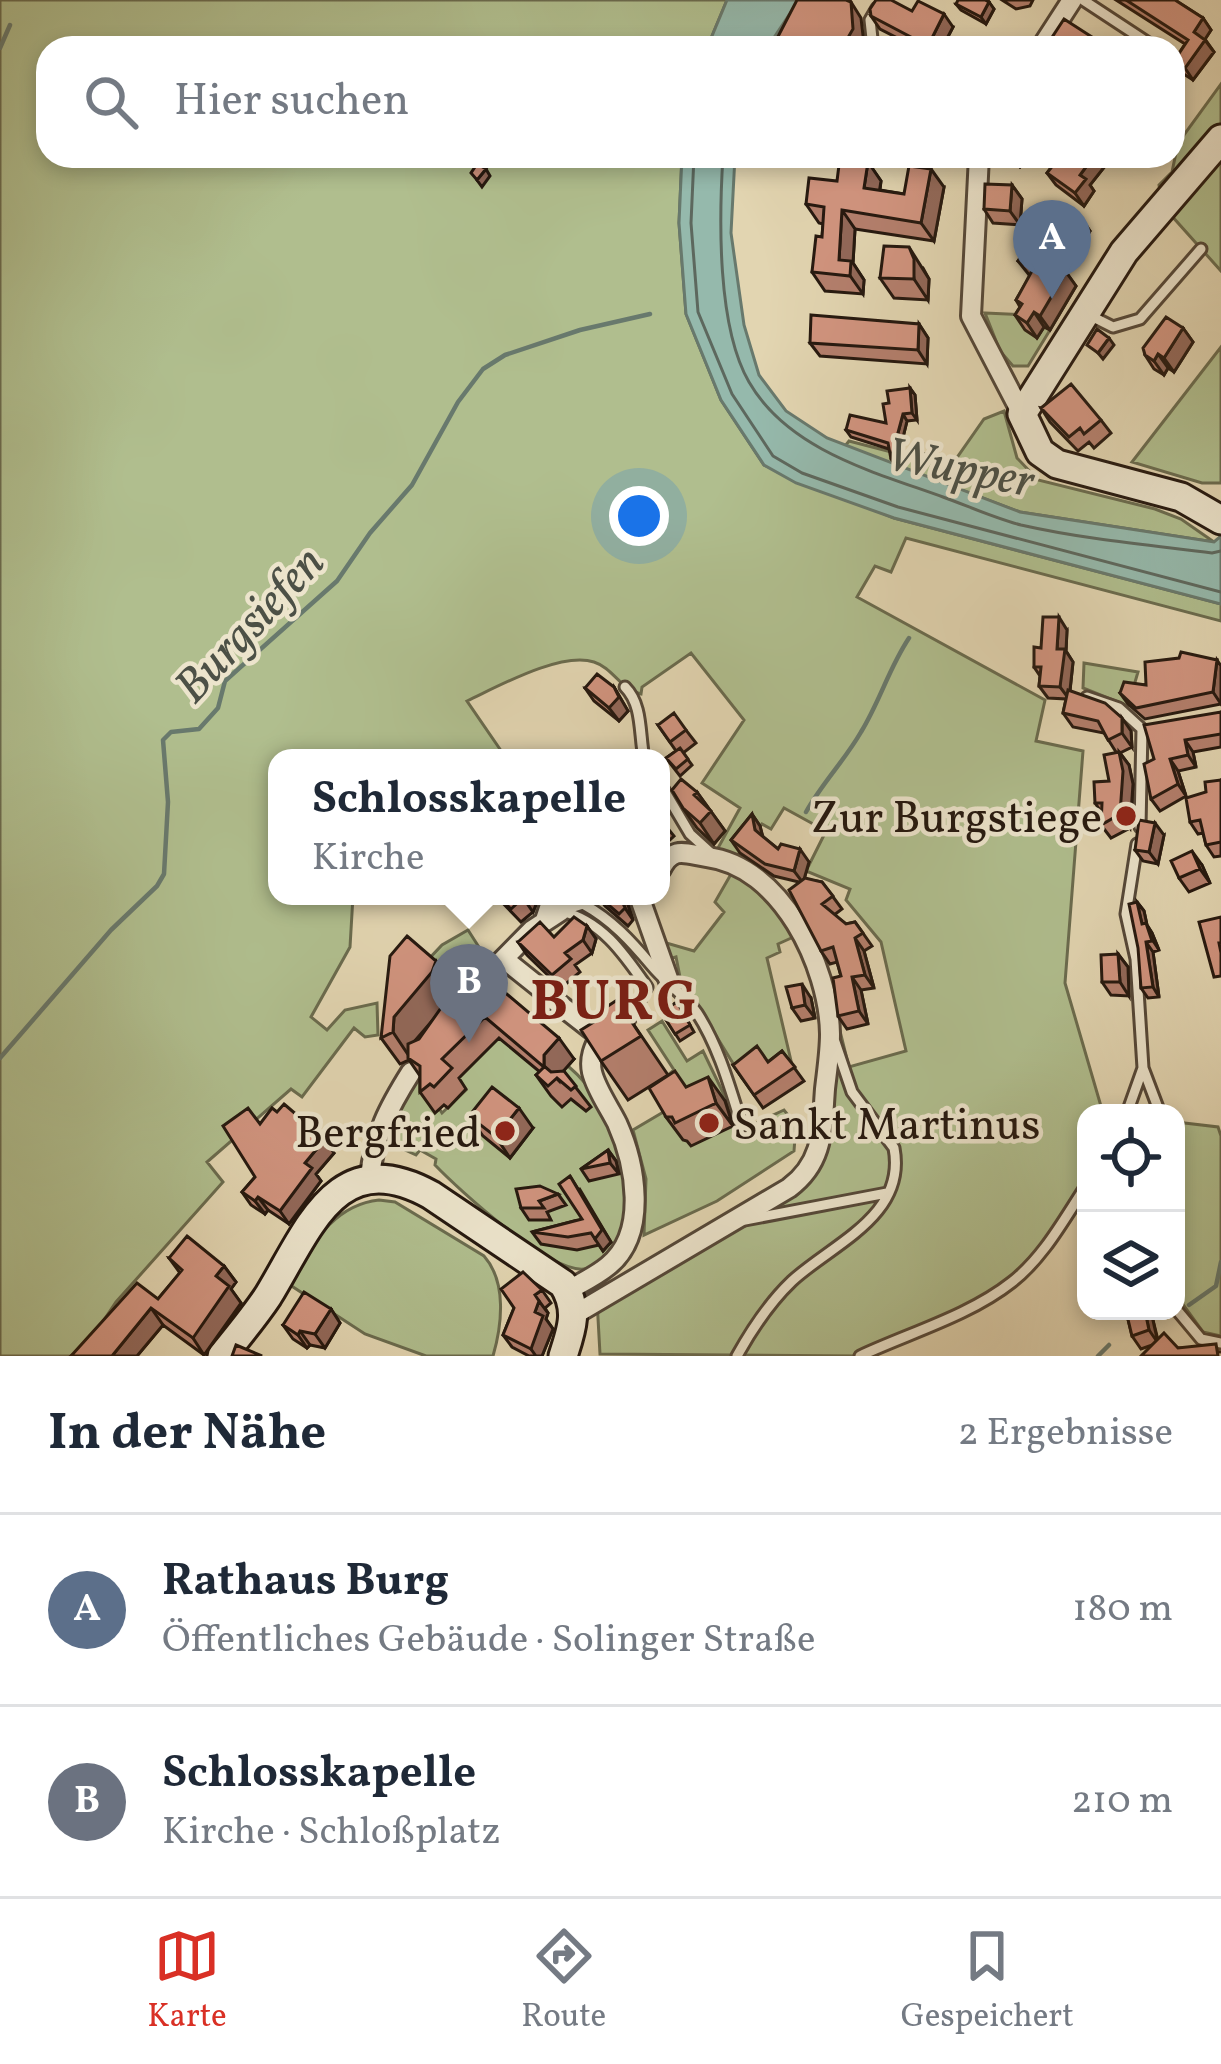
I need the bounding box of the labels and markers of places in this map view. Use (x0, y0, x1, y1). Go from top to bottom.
pin: A (1013, 200, 1091, 299)
place label: Zur Burgstiege (811, 789, 1102, 852)
marker: Zur Burgstiege (1113, 803, 1139, 829)
pin: B (430, 944, 508, 1043)
place label: Sankt Martinus (733, 1096, 1040, 1159)
place label: Bergfried (295, 1104, 481, 1167)
marker: Sankt Martinus (696, 1110, 722, 1136)
marker: Bergfried (492, 1118, 518, 1144)

